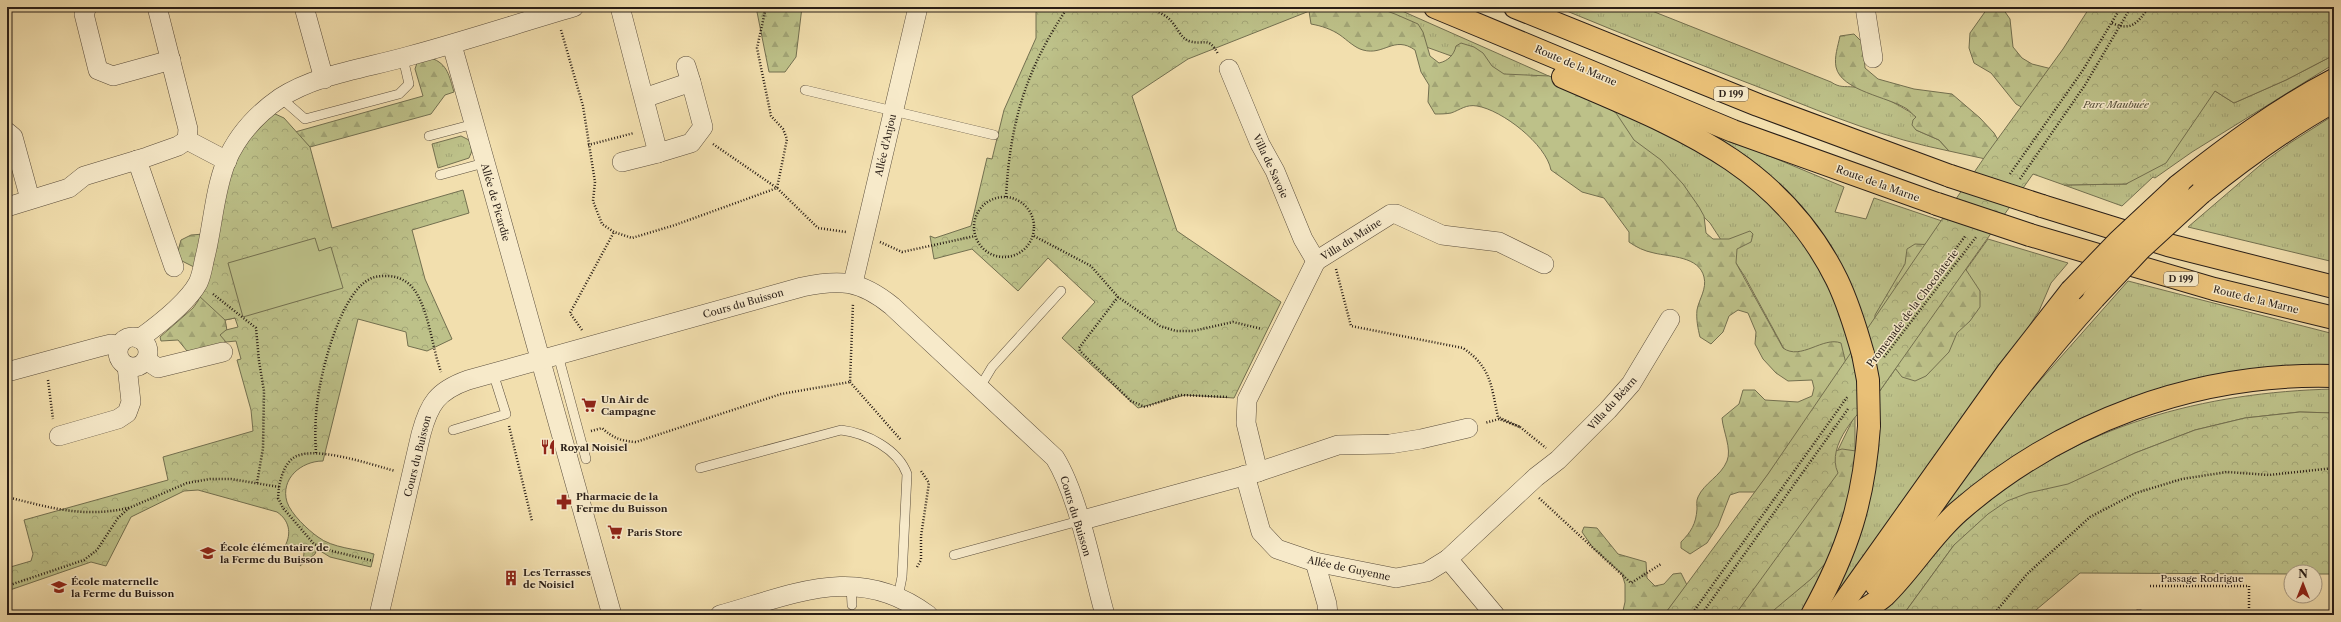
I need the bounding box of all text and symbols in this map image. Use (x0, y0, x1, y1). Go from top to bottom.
street label: Route de la Marne (1533, 42, 1619, 89)
road number: D 199 (1714, 87, 1748, 101)
park label: Parc Maubuée (2082, 98, 2150, 111)
street label: Allée d'Anjou (872, 113, 899, 179)
street label: Villa de Savoie (1250, 131, 1291, 201)
street label: Allée de Picardie (478, 161, 513, 243)
street label: Route de la Marne (1834, 162, 1922, 205)
street label: Villa du Maine (1318, 215, 1384, 264)
street label: Promenade de la Chocolaterie (1864, 246, 1961, 370)
road number: D 199 (2164, 272, 2198, 286)
street label: Route de la Marne (2212, 283, 2300, 317)
street label: Cours du Buisson (701, 286, 786, 321)
street label: Villa du Béarn (1584, 373, 1640, 433)
place label: Un Air de Campagne (601, 393, 656, 418)
supermarket icon: Un Air de Campagne (580, 396, 598, 414)
street label: Cours du Buisson (401, 413, 434, 498)
restaurant icon: Royal Noisiel (539, 438, 557, 456)
place label: Royal Noisiel (560, 441, 628, 454)
street label: Cours du Buisson (1057, 474, 1094, 559)
place label: Pharmacie de la Ferme du Buisson (576, 490, 668, 515)
pharmacy icon: Pharmacie de la Ferme du Buisson (555, 493, 573, 511)
supermarket icon: Paris Store (606, 523, 624, 541)
place label: Paris Store (627, 526, 683, 539)
place label: École élémentaire de la Ferme du Buisson (220, 541, 329, 566)
school or university icon: École élémentaire de la Ferme du Buisson (199, 544, 217, 562)
street label: Allée de Guyenne (1305, 553, 1392, 584)
north arrow (2283, 564, 2323, 604)
place label: Les Terrasses de Noisiel (523, 566, 591, 591)
text: N (2298, 567, 2308, 581)
building icon: Les Terrasses de Noisiel (502, 569, 520, 587)
street label: Passage Rodrigue (2161, 572, 2244, 585)
place label: École maternelle la Ferme du Buisson (71, 575, 174, 600)
school or university icon: École maternelle la Ferme du Buisson (50, 578, 68, 596)

